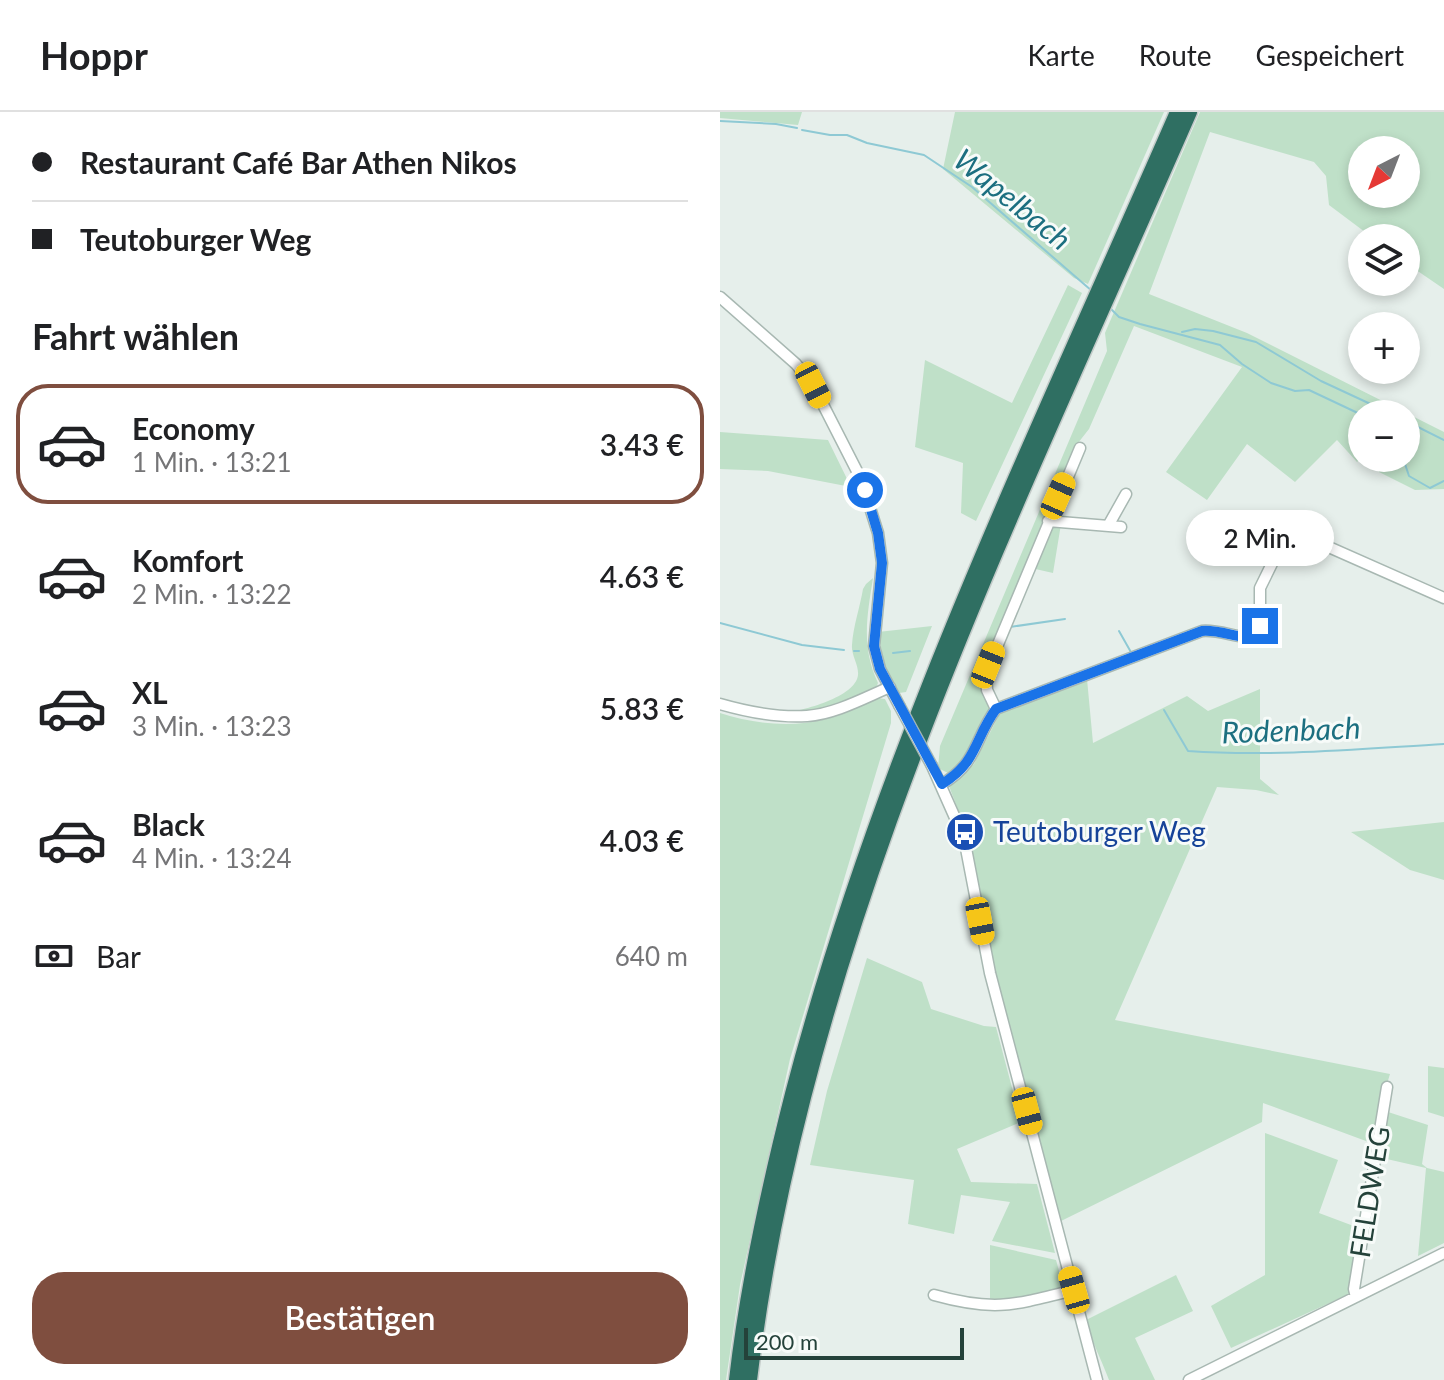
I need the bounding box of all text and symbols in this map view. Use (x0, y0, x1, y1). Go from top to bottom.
text: Hoppr (40, 32, 148, 78)
text: Karte (1027, 38, 1095, 72)
text: Route (1139, 38, 1212, 72)
text: Gespeichert (1256, 38, 1404, 72)
north arrow (1348, 136, 1420, 208)
map controls (1348, 136, 1420, 472)
water label: Wapelbach (947, 140, 1079, 257)
text: Restaurant Café Bar Athen Nikos (80, 144, 517, 180)
text: Teutoburger Weg (80, 221, 311, 257)
button: layers (1348, 224, 1420, 296)
button: + (1348, 312, 1420, 384)
text: Fahrt wählen (32, 314, 239, 358)
car (791, 358, 835, 412)
button: − (1348, 400, 1420, 472)
icon: car (36, 408, 108, 480)
text: Economy (132, 410, 255, 446)
text: 3.43 € (600, 426, 684, 462)
text: 1 Min. · 13:21 (132, 446, 291, 478)
car (1037, 469, 1079, 523)
route start (847, 472, 883, 508)
callout: 2 Min. (1186, 510, 1334, 566)
text: 2 Min. (1224, 522, 1296, 554)
icon: car (36, 540, 108, 612)
text: Komfort (132, 542, 243, 578)
text: 4.63 € (600, 558, 684, 594)
text: 2 Min. · 13:22 (132, 578, 291, 610)
route end (1242, 608, 1278, 644)
car (968, 638, 1008, 692)
icon: car (36, 672, 108, 744)
text: XL (132, 674, 168, 710)
text: 5.83 € (600, 690, 684, 726)
water label: Rodenbach (1221, 709, 1361, 749)
text: 3 Min. · 13:23 (132, 710, 291, 742)
icon: car (36, 804, 108, 876)
text: Black (132, 806, 205, 842)
bus stop icon: Teutoburger Weg (944, 811, 986, 853)
place label: Teutoburger Weg (993, 814, 1206, 848)
text: 4.03 € (600, 822, 684, 858)
text: 4 Min. · 13:24 (132, 842, 291, 874)
car (964, 895, 996, 947)
icon: cash (32, 934, 76, 978)
text: Bar (96, 938, 141, 974)
text: 640 m (615, 940, 688, 972)
car (1009, 1085, 1045, 1137)
street label: FELDWEG (1342, 1124, 1396, 1260)
car (1056, 1264, 1092, 1316)
button: Bestätigen (32, 1272, 688, 1364)
scale bar (744, 1324, 964, 1360)
text: 200 m (756, 1328, 818, 1355)

